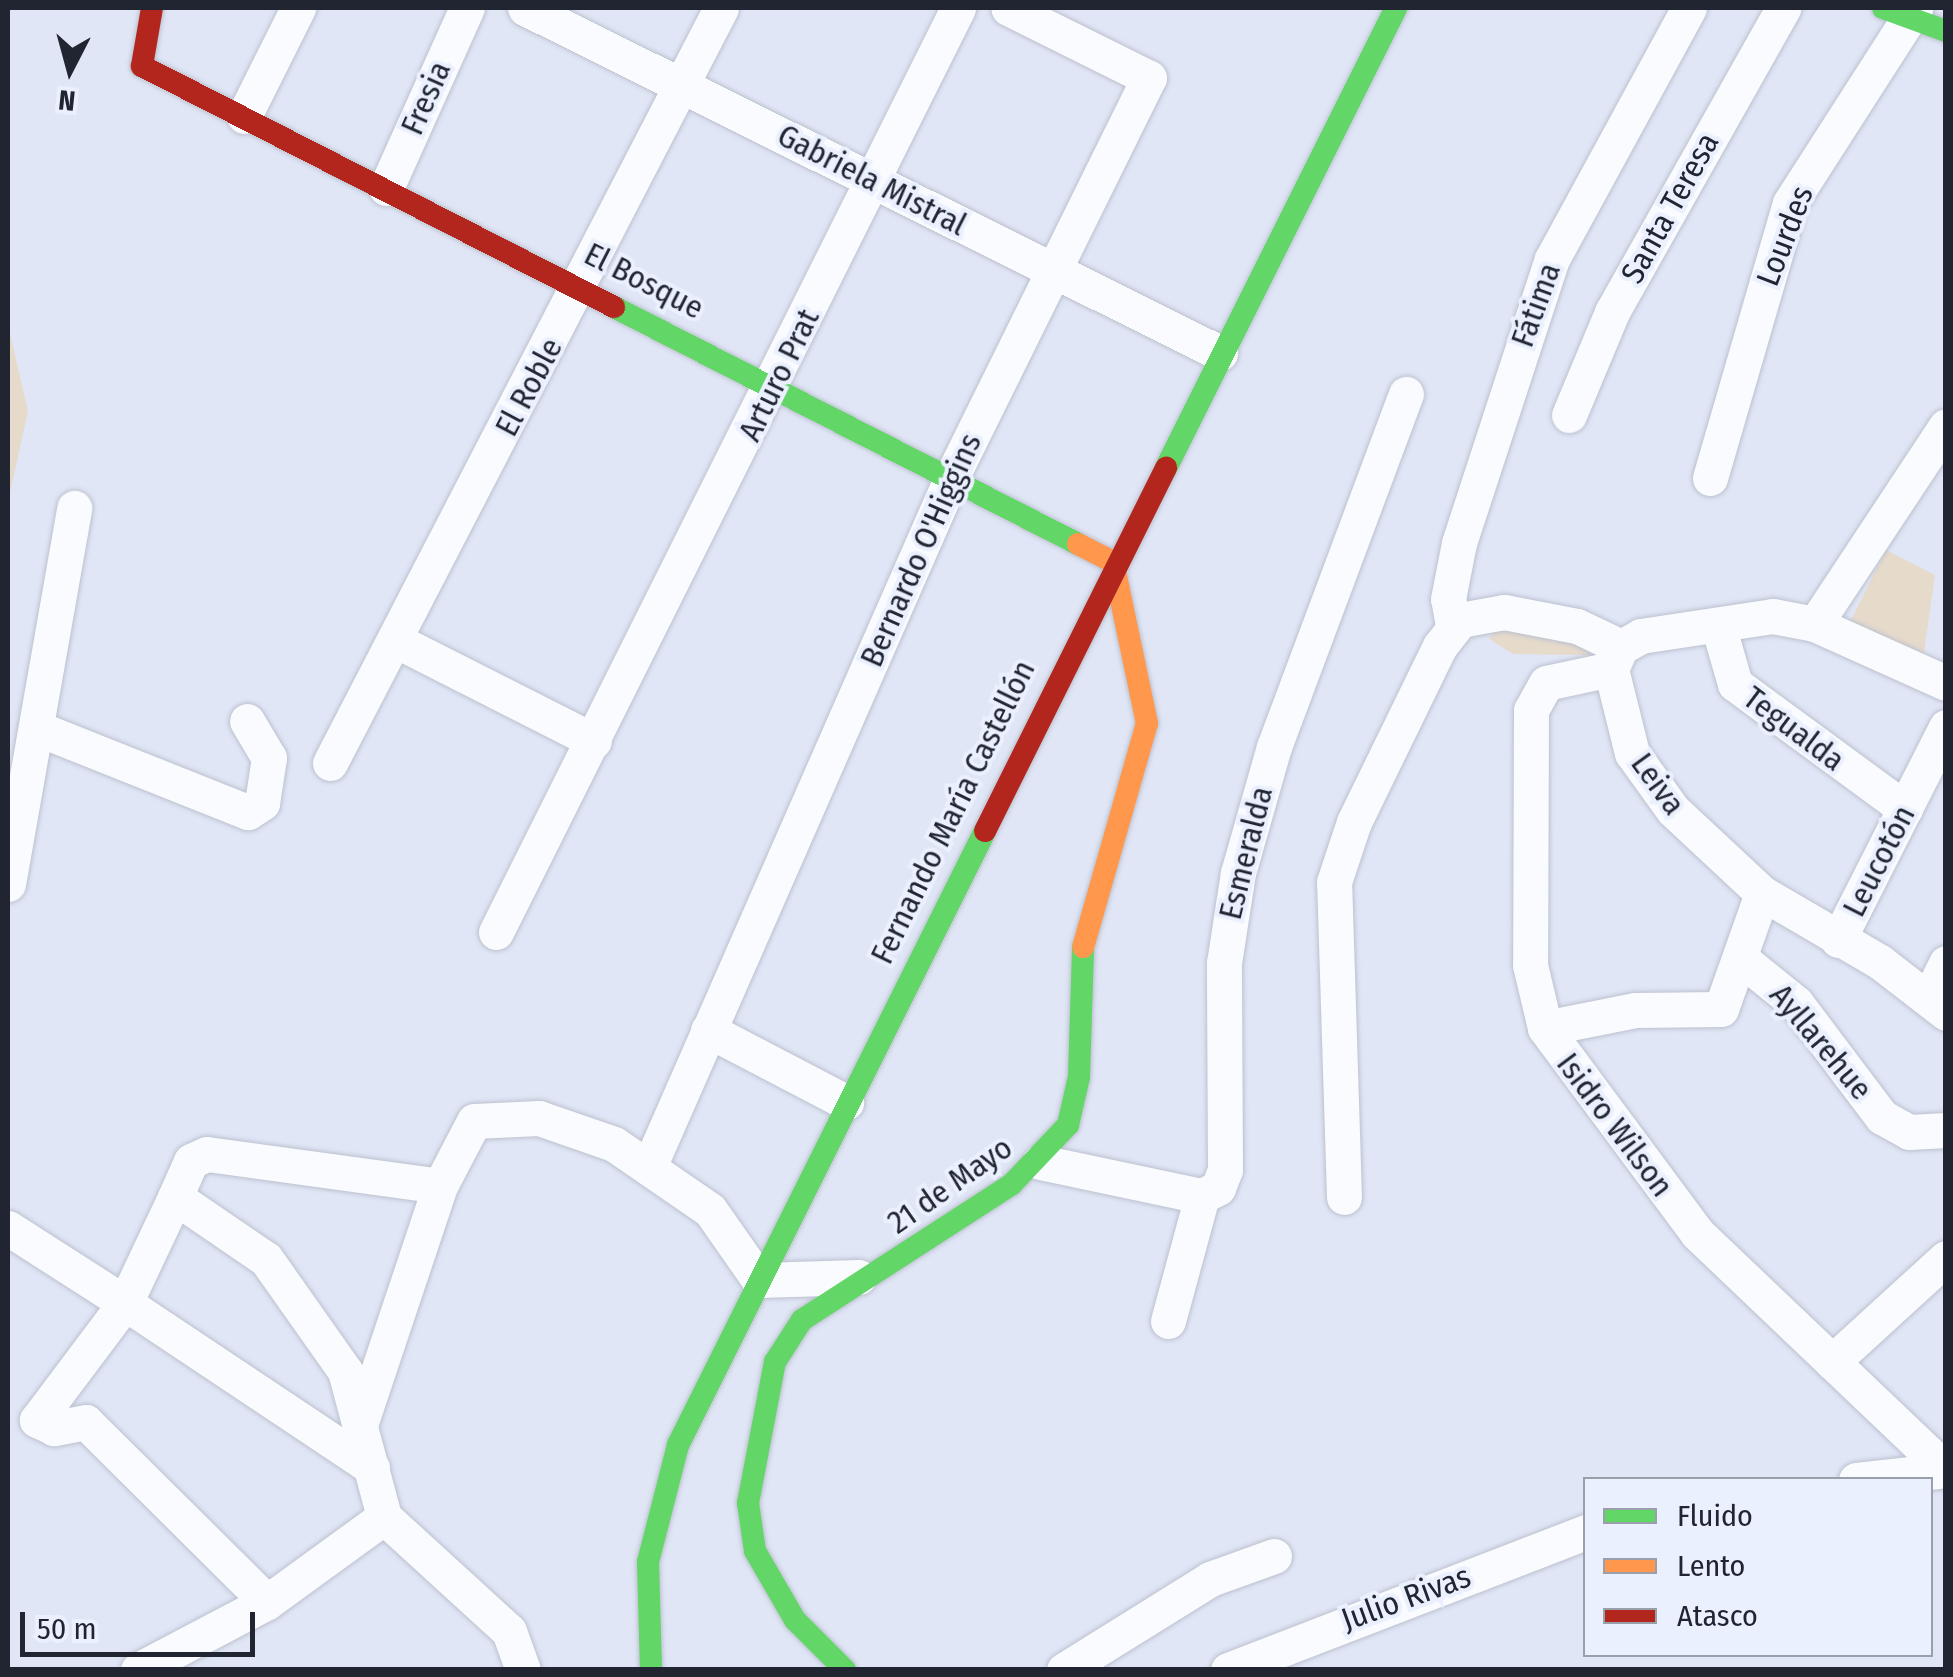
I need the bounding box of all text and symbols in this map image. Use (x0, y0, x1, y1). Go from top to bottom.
north arrow (20, 20, 120, 120)
street label: Fresia (393, 55, 459, 141)
text: N (57, 83, 77, 118)
street label: Gabriela Mistral (771, 116, 973, 244)
street label: Santa Teresa (1613, 126, 1727, 290)
street label: Lourdes (1748, 181, 1822, 291)
street label: El Bosque (578, 235, 710, 327)
street label: Fátima (1503, 258, 1569, 352)
street label: Arturo Prat (731, 303, 827, 447)
street label: El Roble (487, 331, 571, 443)
street label: Bernardo O'Higgins (852, 427, 990, 673)
street label: Fernando María Castellón (863, 654, 1043, 970)
street label: Tegualda (1736, 679, 1852, 779)
street label: Leiva (1623, 746, 1693, 822)
street label: Esmeralda (1211, 783, 1281, 923)
street label: Leucotón (1835, 799, 1923, 923)
street label: Ayllarehue (1762, 976, 1880, 1108)
street label: Isidro Wilson (1549, 1046, 1681, 1204)
street label: 21 de Mayo (880, 1128, 1020, 1242)
legend (1583, 1477, 1933, 1657)
text: Fluido (1677, 1498, 1753, 1534)
text: Lento (1677, 1548, 1745, 1584)
street label: Julio Rivas (1336, 1557, 1476, 1639)
scale bar (25, 1592, 260, 1654)
text: Atasco (1677, 1598, 1758, 1634)
text: 50 m (37, 1611, 97, 1647)

